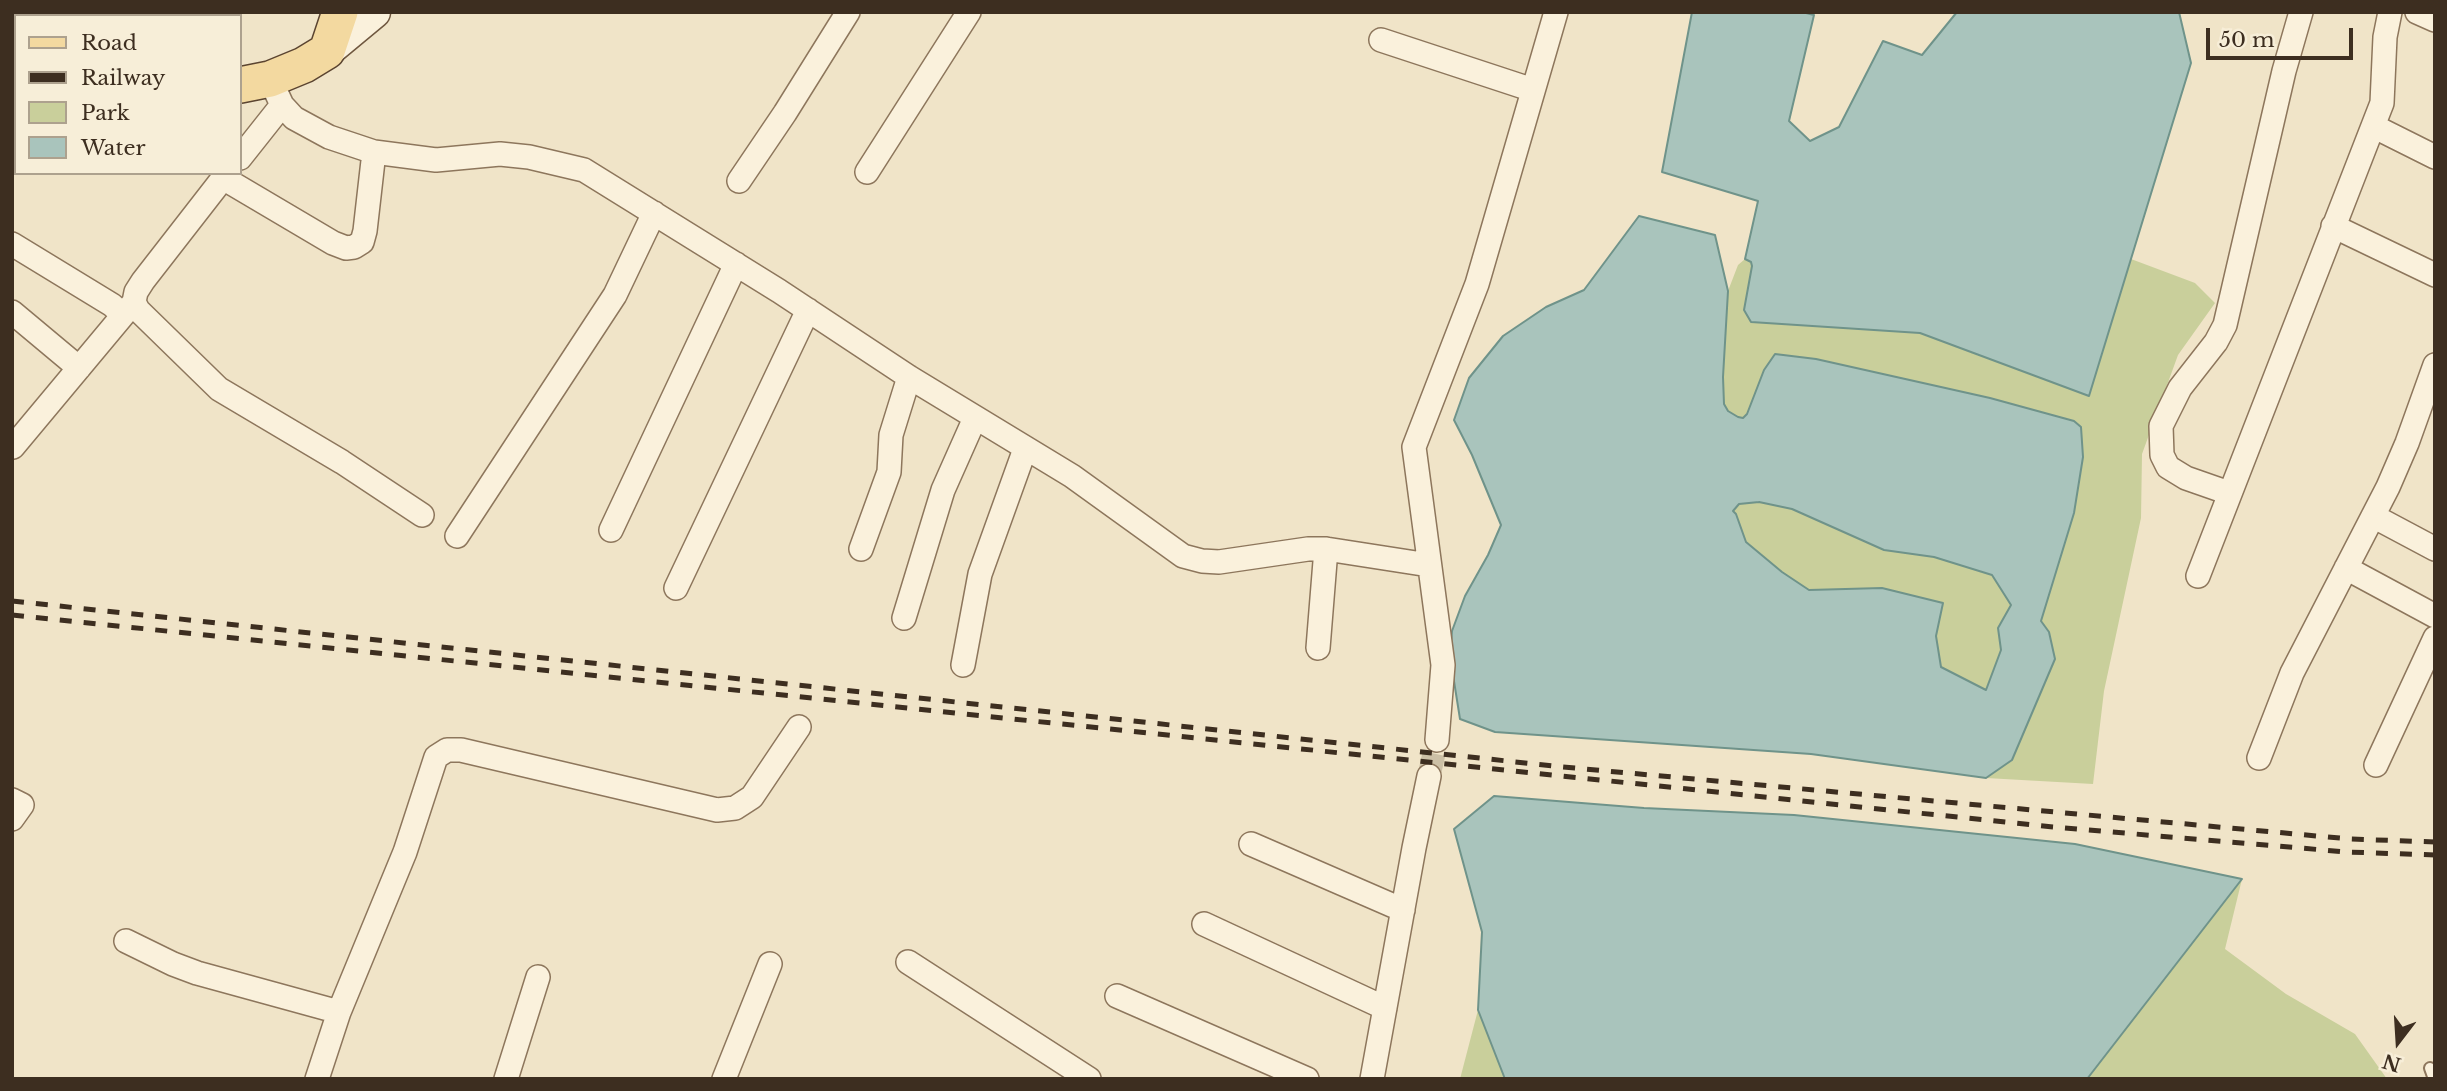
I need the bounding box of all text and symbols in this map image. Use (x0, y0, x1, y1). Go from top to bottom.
legend (14, 14, 242, 175)
scale bar (2209, 14, 2356, 58)
text: 50 m (2219, 27, 2274, 53)
text: Road (81, 30, 137, 56)
text: Railway (81, 65, 165, 91)
text: Park (81, 100, 130, 126)
text: Water (81, 135, 145, 161)
north arrow (2363, 1007, 2433, 1077)
text: N (2380, 1049, 2404, 1076)

